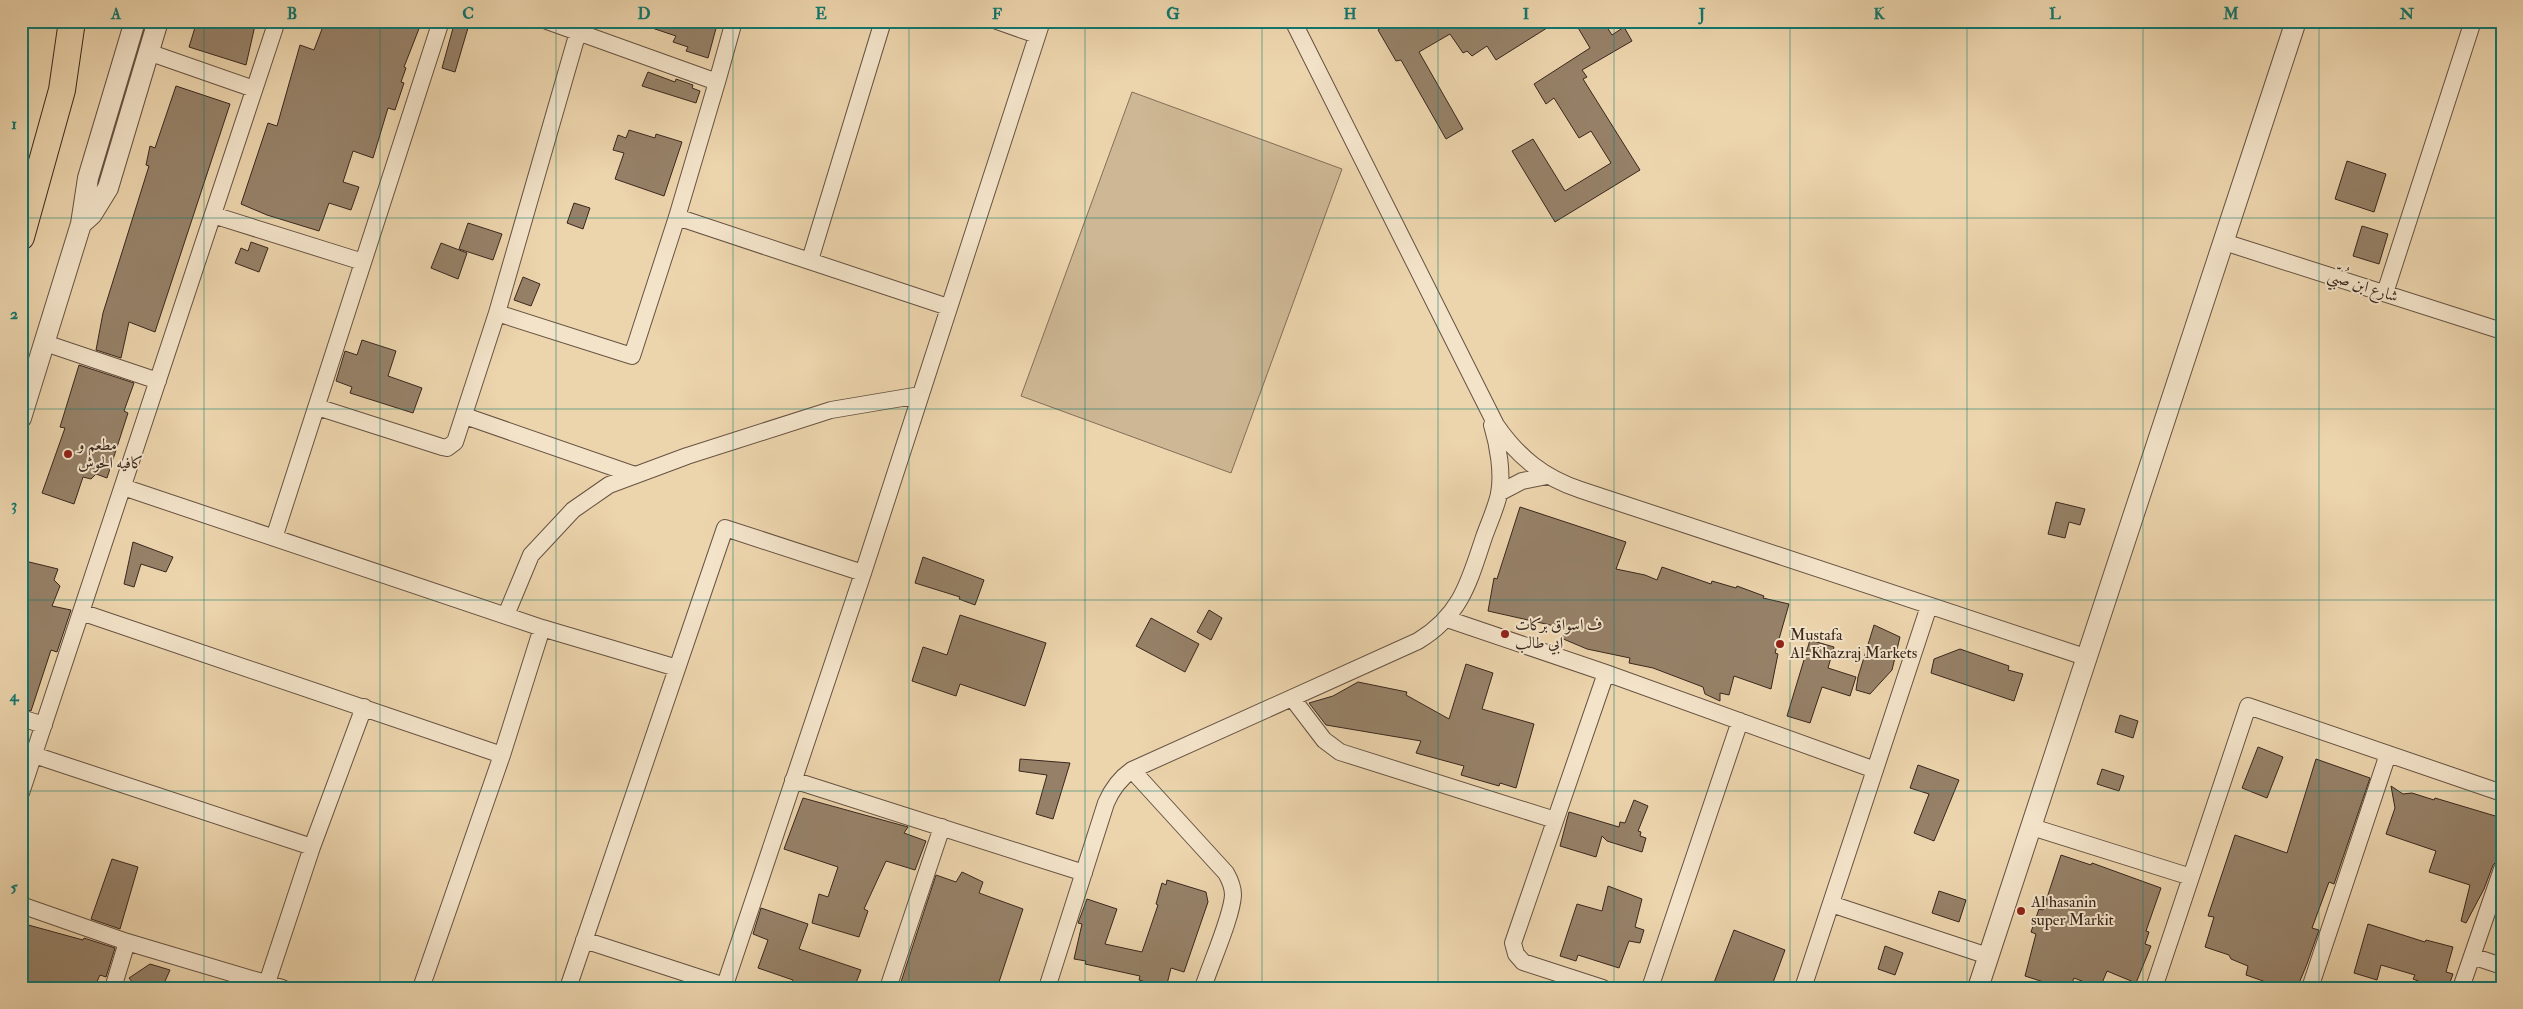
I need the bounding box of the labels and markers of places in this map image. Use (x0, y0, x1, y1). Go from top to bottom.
place label: مطعم و كافيه الحوش (76, 435, 143, 473)
marker: مطعم و كافيه الحوش (62, 448, 74, 460)
place label: ف اسواق بركات ابي طالب (1515, 615, 1602, 655)
place label: Mustafa Al-Khazraj Markets (1789, 625, 1917, 663)
marker: ف اسواق بركات ابي طالب (1499, 628, 1511, 640)
marker: Mustafa Al-Khazraj Markets (1774, 638, 1786, 650)
place label: Al hasanin super Markit (2030, 892, 2114, 931)
marker: Al hasanin super Markit (2015, 905, 2027, 917)

